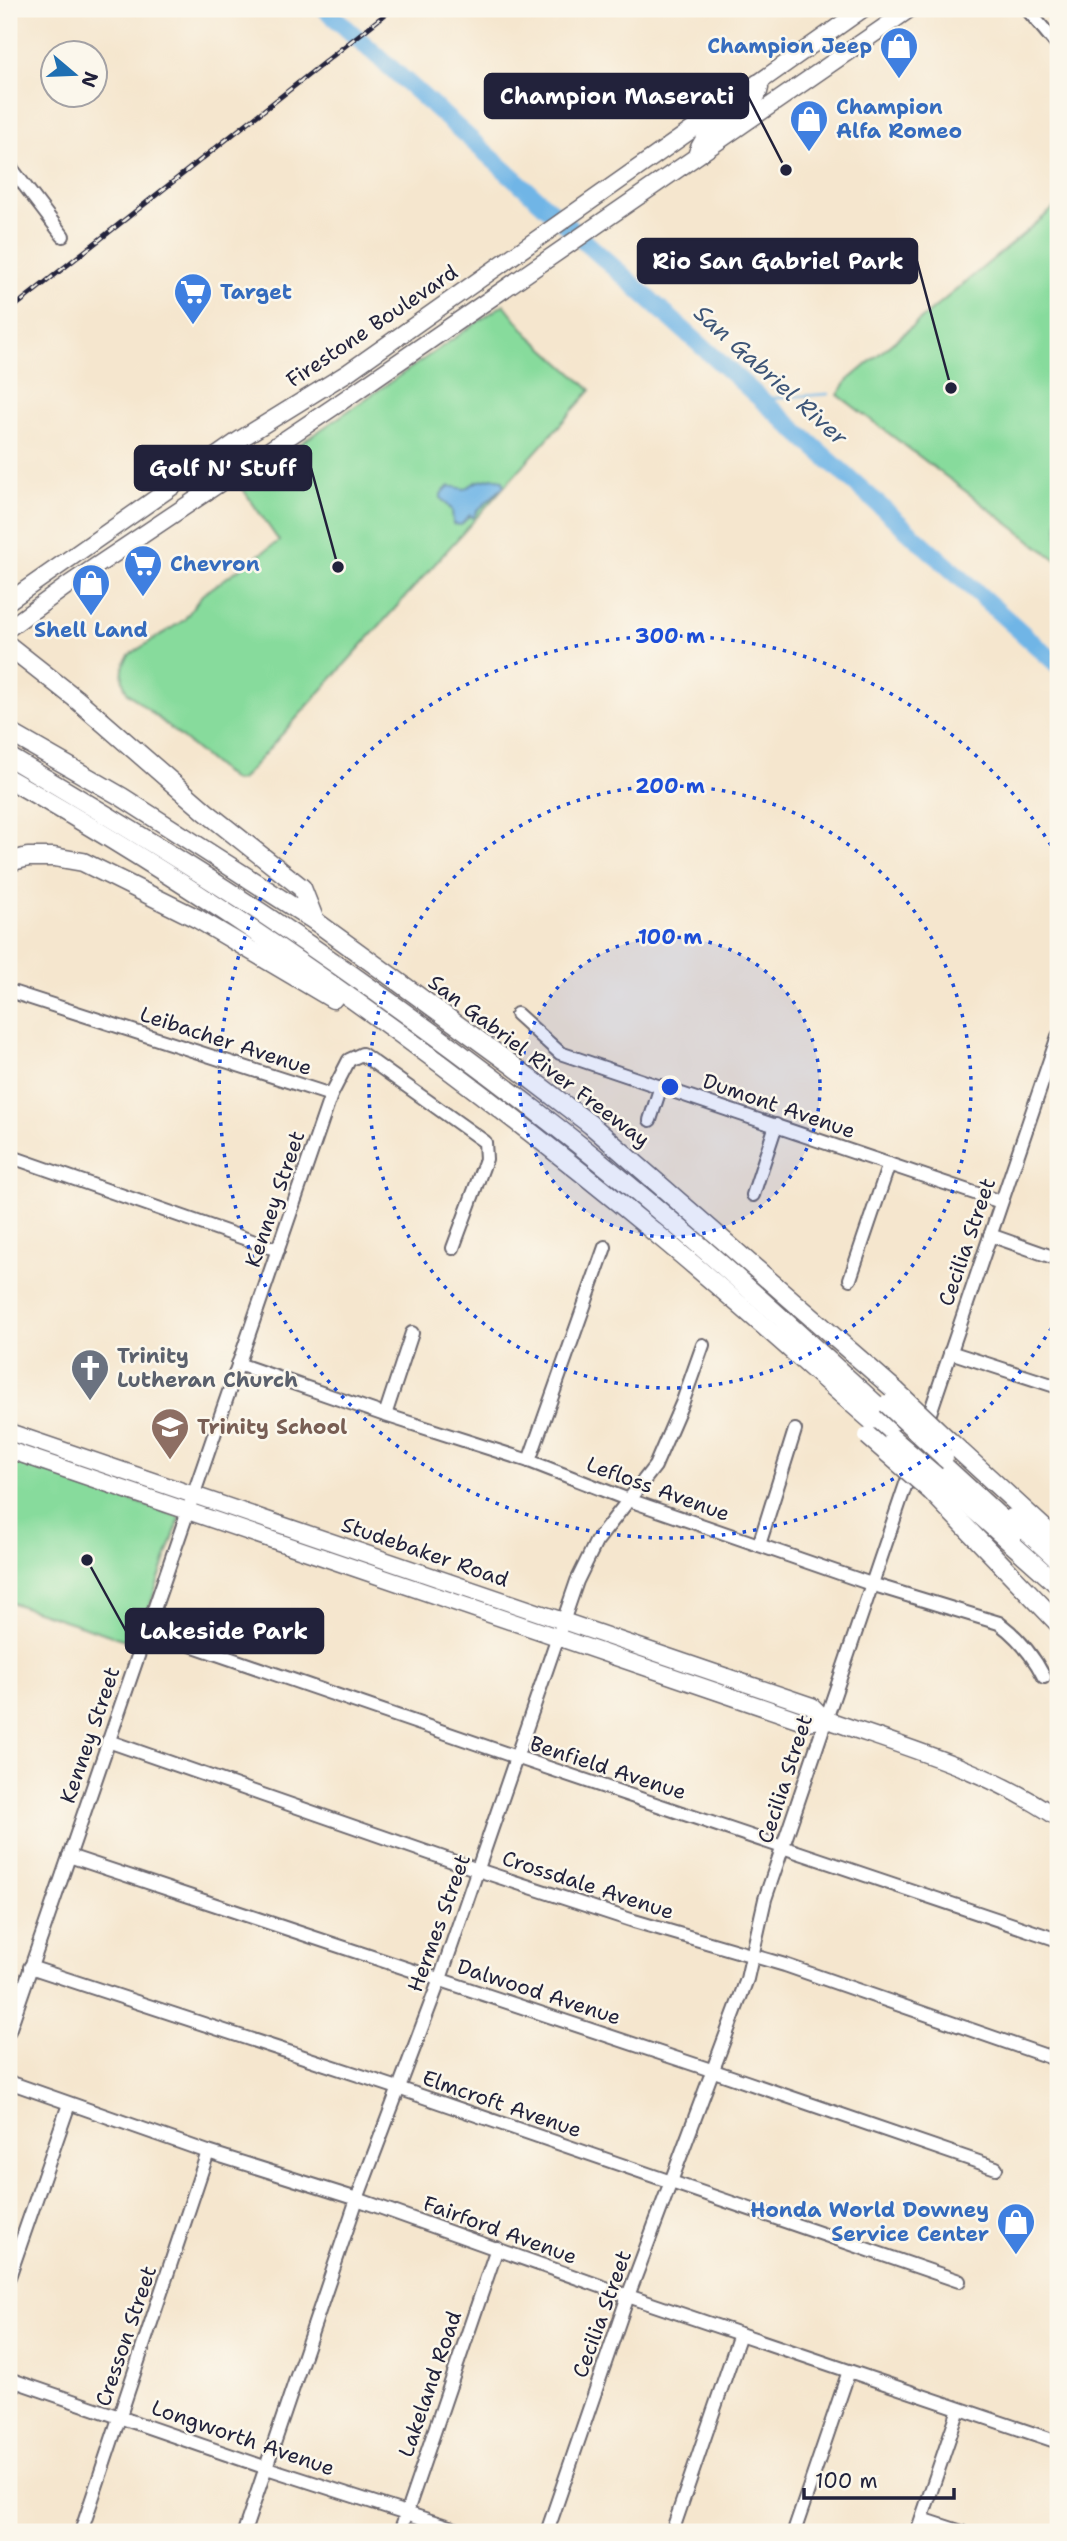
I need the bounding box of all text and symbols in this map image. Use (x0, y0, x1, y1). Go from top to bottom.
shop icon: Champion Jeep (878, 25, 920, 80)
place label: Champion Jeep (707, 32, 872, 60)
north arrow (38, 38, 108, 108)
text: N (75, 68, 104, 91)
callout: Champion Maserati (485, 74, 748, 118)
text: Champion Maserati (500, 81, 734, 111)
place label: Champion Alfa Romeo (836, 93, 962, 145)
shop icon: Champion Alfa Romeo (788, 98, 830, 153)
callout: Rio San Gabriel Park (638, 239, 917, 283)
text: Rio San Gabriel Park (652, 246, 904, 276)
street label: Firestone Boulevard (281, 258, 463, 394)
supermarket icon: Target (172, 271, 214, 326)
place label: Target (220, 278, 292, 306)
water label: San Gabriel River (688, 298, 855, 453)
callout: Golf N' Stuff (135, 446, 311, 490)
text: Golf N' Stuff (149, 453, 297, 483)
supermarket icon: Chevron (122, 543, 164, 598)
place label: Chevron (170, 550, 260, 578)
shop icon: Shell Land (70, 562, 112, 617)
place label: Shell Land (34, 616, 148, 644)
text: 300 m (635, 622, 705, 650)
text: 200 m (635, 772, 705, 800)
text: 100 m (638, 923, 702, 951)
street label: San Gabriel River Freeway (422, 968, 656, 1154)
street label: Leibacher Avenue (136, 1000, 316, 1082)
street label: Dumont Avenue (699, 1067, 859, 1145)
centre of rings (658, 1075, 682, 1099)
street label: Kenney Street (239, 1127, 311, 1271)
street label: Cecilia Street (932, 1174, 1002, 1310)
place label: Trinity Lutheran Church (117, 1342, 298, 1394)
church icon: Trinity Lutheran Church (69, 1347, 111, 1402)
school or university icon: Trinity School (149, 1406, 191, 1461)
place label: Trinity School (197, 1413, 347, 1441)
street label: Lefloss Avenue (582, 1450, 734, 1528)
street label: Studebaker Road (338, 1510, 512, 1594)
callout: Lakeside Park (126, 1609, 323, 1653)
text: Lakeside Park (140, 1616, 308, 1646)
street label: Kenney Street (54, 1663, 126, 1807)
street label: Cecilia Street (751, 1711, 819, 1847)
street label: Benfield Avenue (526, 1730, 690, 1806)
street label: Crossdale Avenue (499, 1844, 677, 1926)
street label: Hermes Street (401, 1850, 477, 1996)
street label: Dalwood Avenue (454, 1952, 624, 2032)
street label: Elmcroft Avenue (419, 2064, 585, 2144)
street label: Fairford Avenue (419, 2189, 581, 2271)
place label: Honda World Downey Service Center (750, 2196, 989, 2248)
shop icon: Honda World Downey Service Center (995, 2201, 1037, 2256)
street label: Cecilia Street (566, 2246, 638, 2382)
street label: Cresson Street (89, 2262, 163, 2410)
street label: Lakeland Road (392, 2307, 468, 2461)
street label: Longworth Avenue (148, 2394, 338, 2482)
scale bar (804, 2457, 955, 2501)
text: 100 m (815, 2467, 878, 2495)

